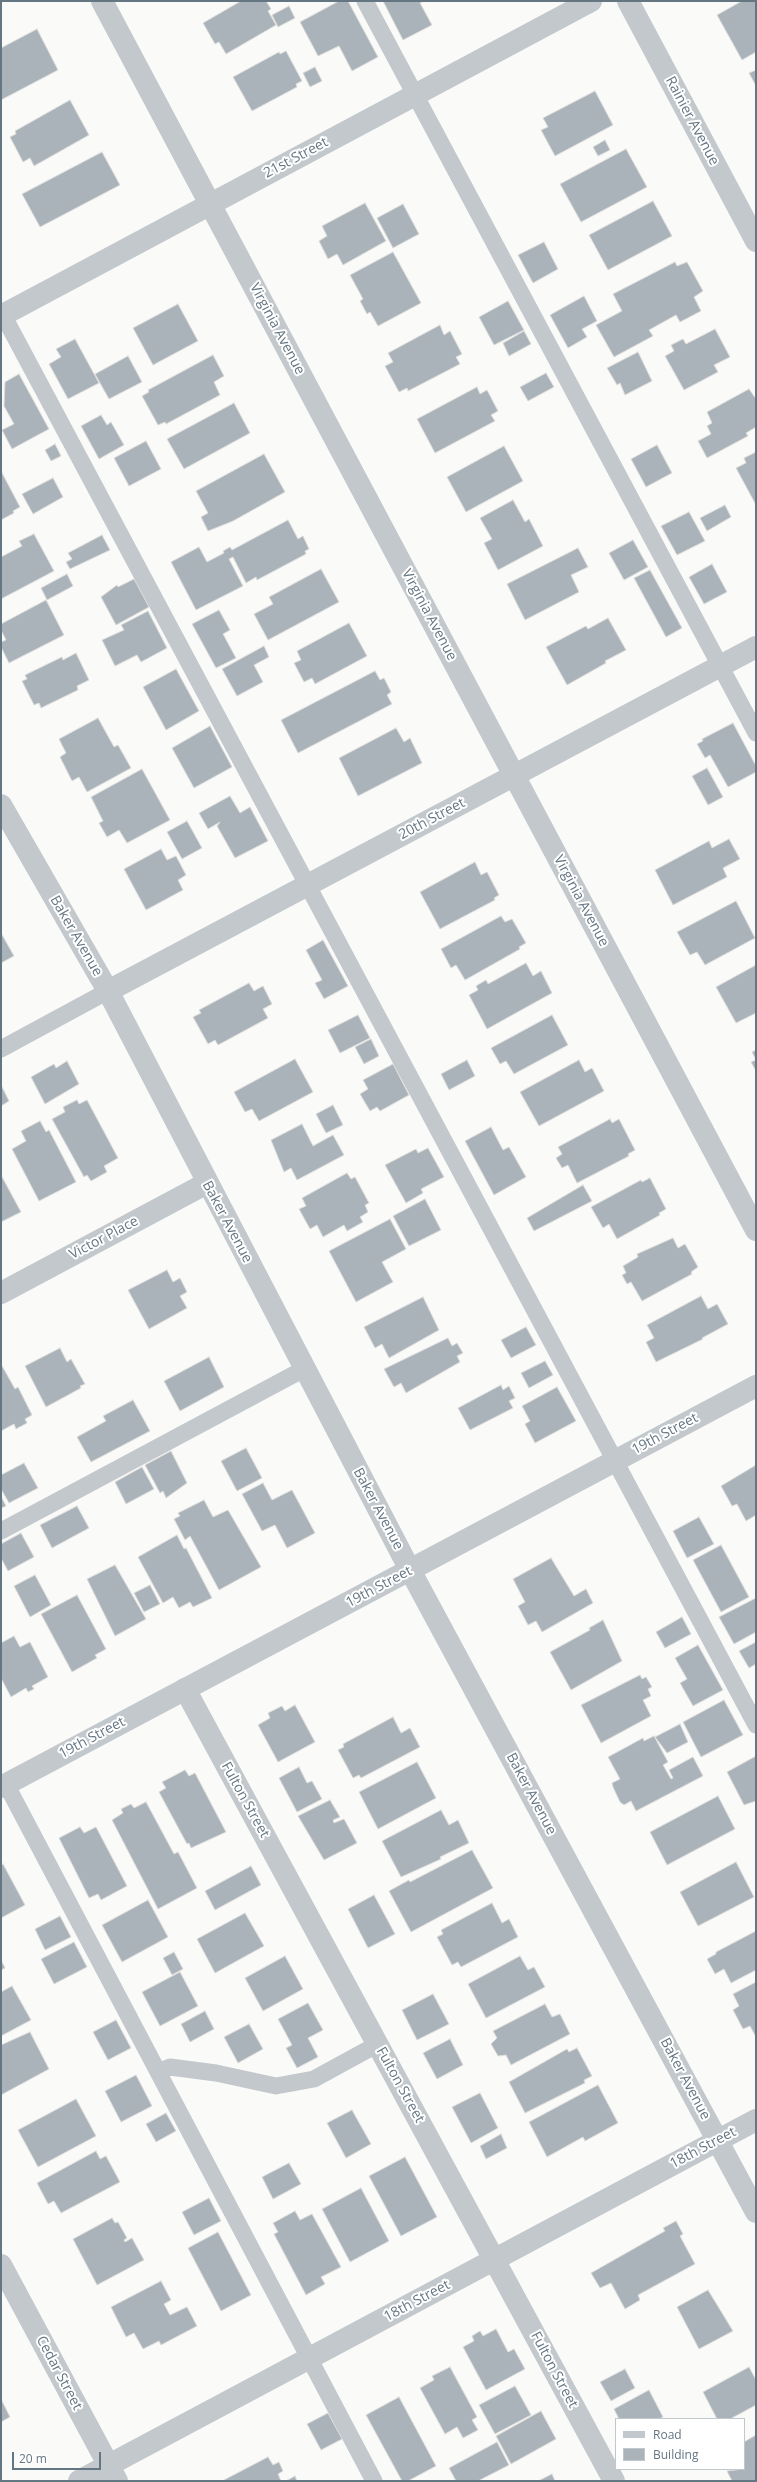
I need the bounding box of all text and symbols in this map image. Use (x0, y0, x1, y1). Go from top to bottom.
street label: Rainier Avenue (662, 74, 722, 168)
street label: 21st Street (261, 134, 331, 182)
street label: Virginia Avenue (246, 280, 308, 378)
street label: Virginia Avenue (398, 566, 460, 664)
street label: 20th Street (396, 795, 468, 843)
street label: Virginia Avenue (550, 852, 612, 950)
street label: Baker Avenue (46, 893, 106, 979)
street label: Baker Avenue (198, 1178, 256, 1266)
street label: Victor Place (67, 1213, 141, 1263)
street label: 19th Street (629, 1410, 701, 1458)
street label: Baker Avenue (349, 1465, 407, 1553)
street label: 19th Street (343, 1563, 415, 1611)
street label: 19th Street (56, 1714, 128, 1762)
street label: Baker Avenue (502, 1750, 560, 1838)
street label: Fulton Street (217, 1759, 273, 1841)
street label: Baker Avenue (656, 2035, 714, 2123)
street label: Fulton Street (372, 2044, 428, 2126)
street label: 18th Street (667, 2124, 739, 2172)
street label: 18th Street (381, 2277, 453, 2325)
street label: Fulton Street (527, 2329, 581, 2411)
street label: Cedar Street (32, 2333, 86, 2413)
legend (615, 2418, 745, 2470)
text: Road (653, 2426, 682, 2443)
scale bar (14, 2444, 103, 2470)
text: Building (653, 2446, 698, 2463)
text: 20 m (19, 2450, 47, 2467)

